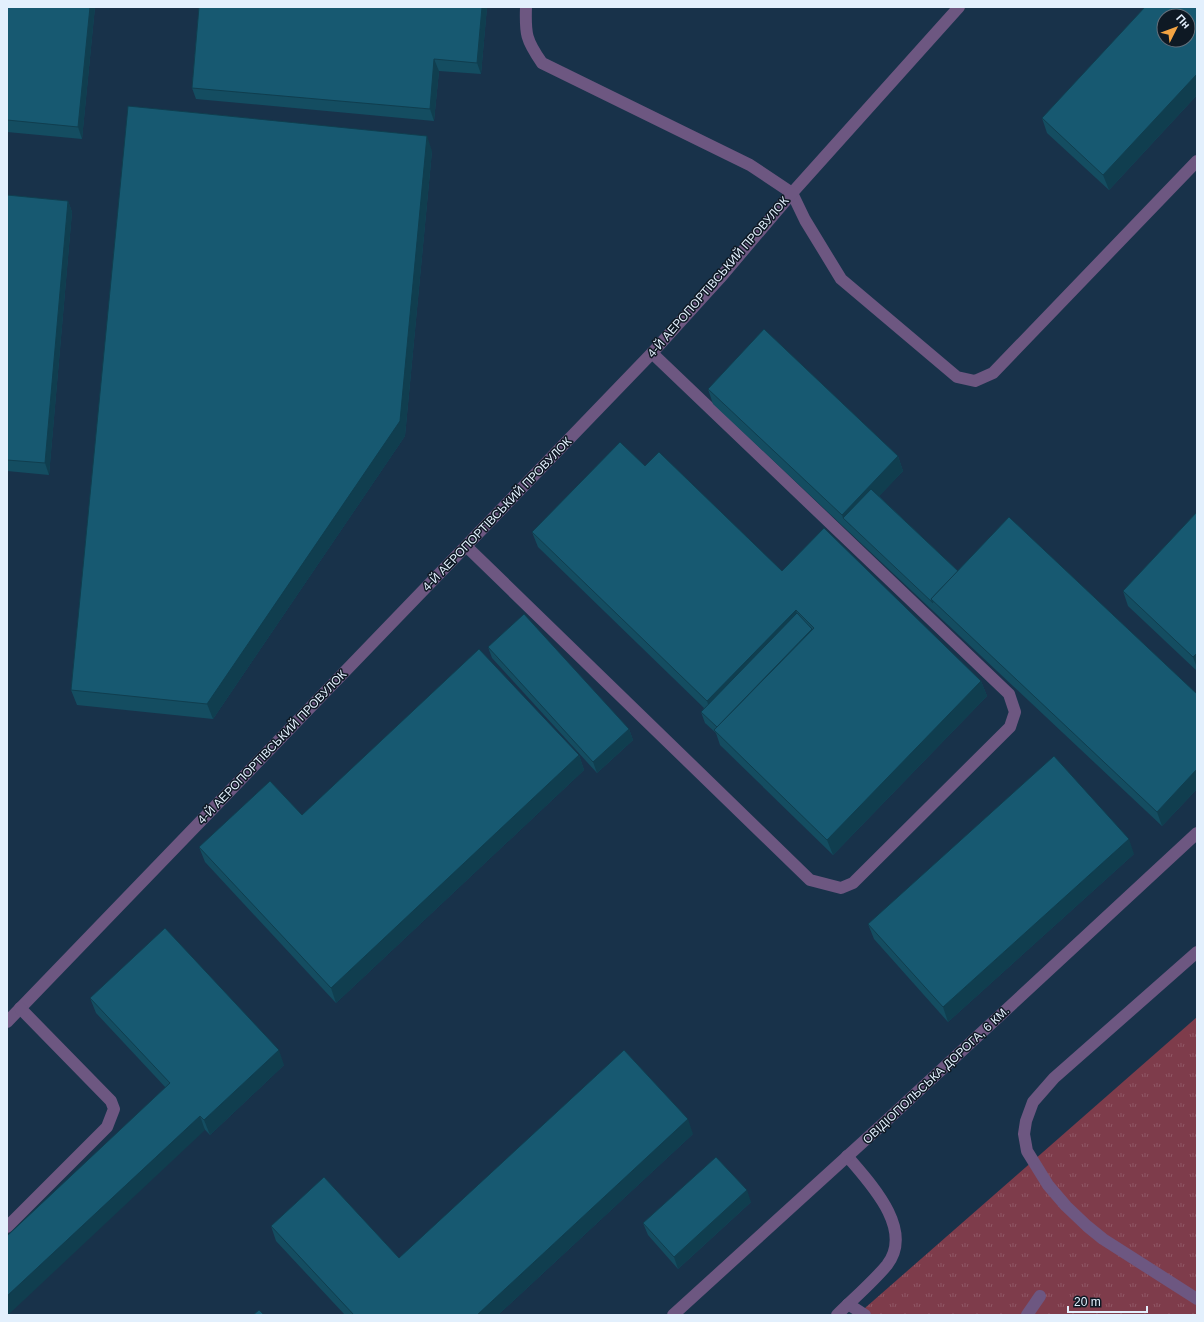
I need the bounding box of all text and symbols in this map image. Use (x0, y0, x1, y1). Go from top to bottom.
north arrow (1156, 8, 1196, 48)
text: Пн (1174, 12, 1193, 31)
street label: 4-Й АЕРОПОРТІВСЬКИЙ ПРОВУЛОК (644, 193, 792, 360)
street label: 4-Й АЕРОПОРТІВСЬКИЙ ПРОВУЛОК (419, 434, 574, 594)
street label: 4-Й АЕРОПОРТІВСЬКИЙ ПРОВУЛОК (194, 667, 349, 827)
street label: ОВІДІОПОЛЬСЬКА ДОРОГА, 6 КМ. (860, 1003, 1012, 1147)
scale bar (1068, 1288, 1147, 1314)
text: 20 m (1074, 1295, 1101, 1309)

